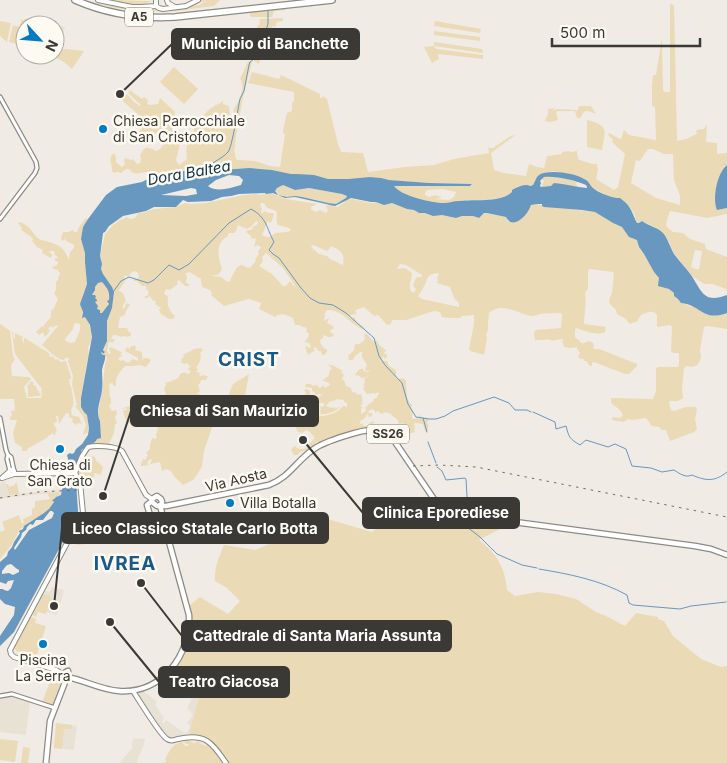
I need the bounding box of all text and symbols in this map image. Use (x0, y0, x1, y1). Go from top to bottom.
road number: A5 (125, 8, 153, 26)
north arrow (15, 15, 65, 65)
scale bar (552, 15, 700, 47)
text: 500 m (560, 23, 605, 42)
callout: Municipio di Banchette (172, 29, 359, 59)
text: Municipio di Banchette (181, 34, 349, 53)
text: N (42, 37, 62, 54)
place label: Chiesa Parrocchiale di San Cristoforo (113, 112, 245, 145)
marker: Chiesa Parrocchiale di San Cristoforo (97, 123, 109, 135)
water label: Dora Baltea (146, 156, 232, 189)
district label: CRIST (218, 348, 280, 371)
callout: Chiesa di San Maurizio (131, 396, 318, 426)
text: Chiesa di San Maurizio (141, 401, 307, 420)
road number: SS26 (367, 424, 409, 444)
marker: Chiesa di San Grato (54, 443, 66, 455)
place label: Chiesa di San Grato (27, 456, 93, 489)
street label: Via Aosta (203, 464, 268, 495)
place label: Villa Botalla (240, 494, 316, 511)
marker: Villa Botalla (224, 497, 236, 509)
callout: Clinica Eporediese (363, 498, 519, 528)
text: Clinica Eporediese (373, 503, 509, 522)
callout: Liceo Classico Statale Carlo Botta (62, 513, 328, 543)
text: Liceo Classico Statale Carlo Botta (72, 519, 318, 538)
district label: IVREA (94, 552, 156, 575)
callout: Cattedrale di Santa Maria Assunta (182, 621, 451, 651)
text: Cattedrale di Santa Maria Assunta (193, 626, 441, 645)
marker: Piscina La Serra (37, 638, 49, 650)
place label: Piscina La Serra (15, 651, 71, 684)
callout: Teatro Giacosa (159, 667, 289, 697)
text: Teatro Giacosa (169, 672, 279, 691)

